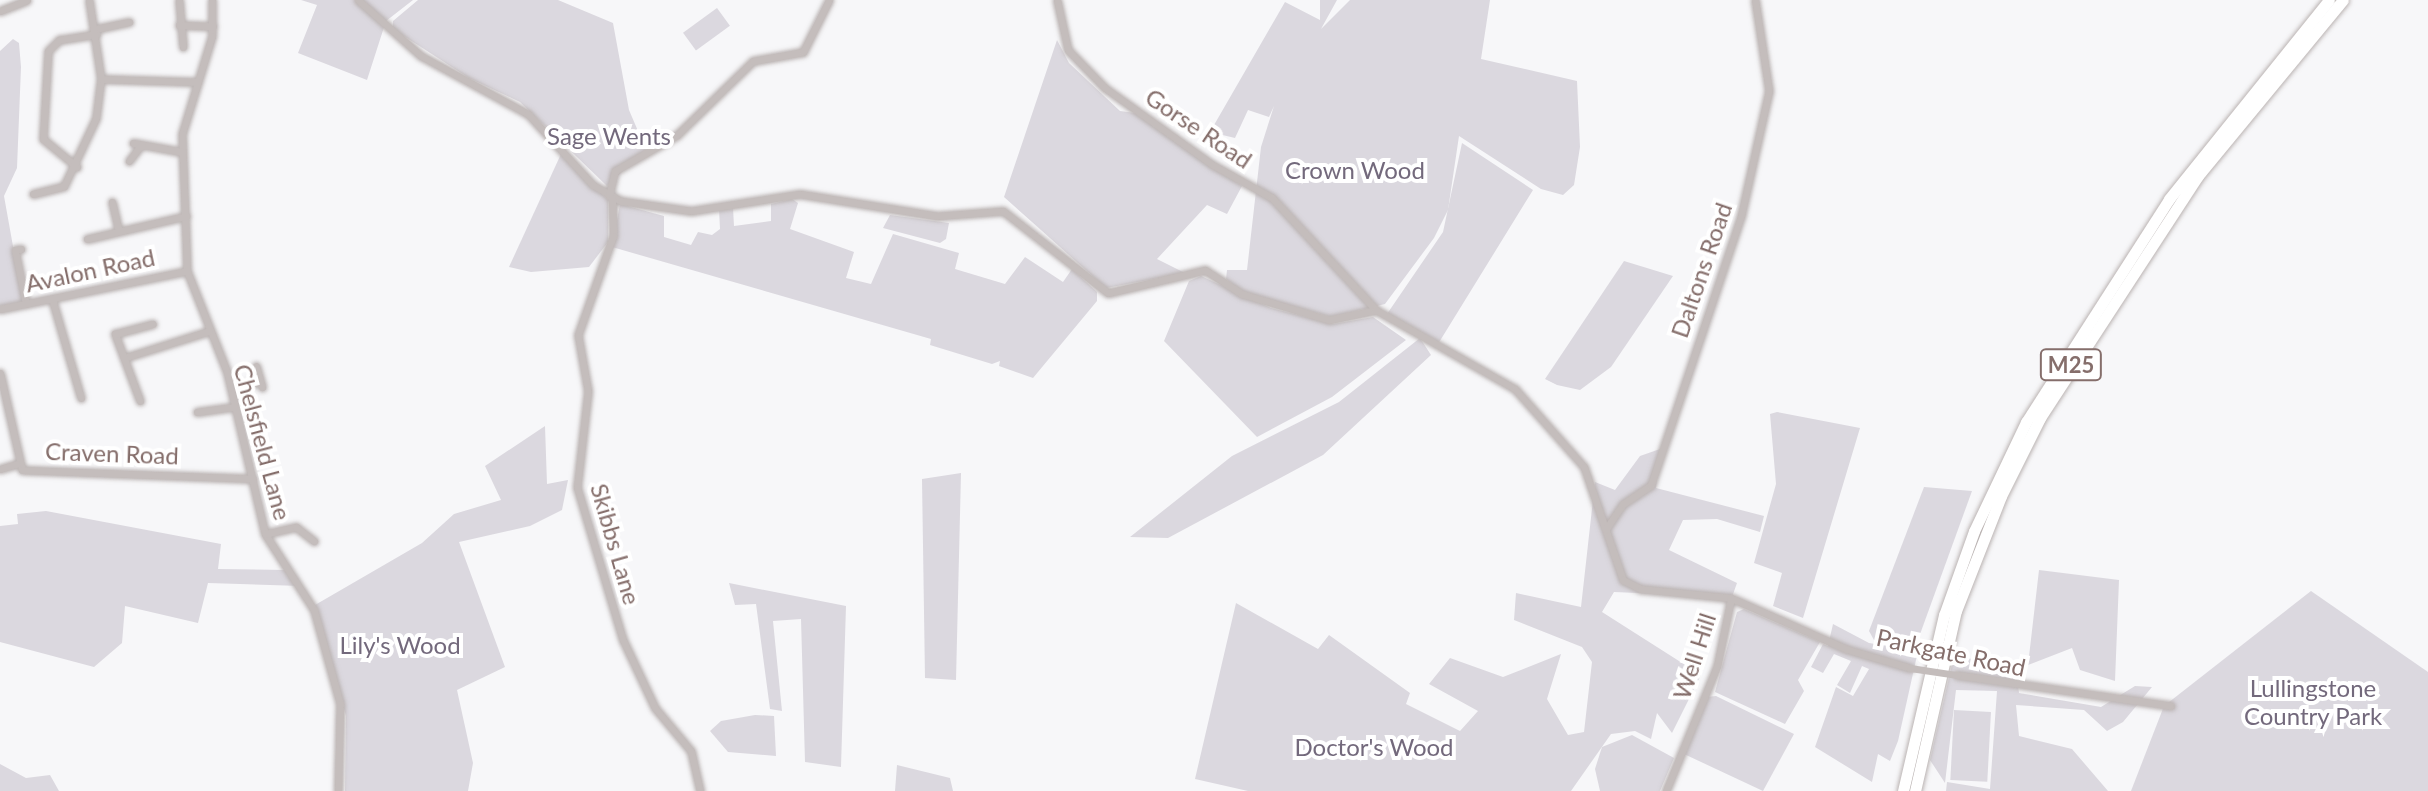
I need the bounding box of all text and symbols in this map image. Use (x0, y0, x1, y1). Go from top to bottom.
street label: Gorse Road (1140, 82, 1258, 174)
park label: Sage Wents (547, 122, 671, 150)
park label: Crown Wood (1285, 156, 1425, 184)
street label: Daltons Road (1664, 199, 1738, 341)
street label: Avalon Road (23, 242, 157, 298)
road number: M25 (2039, 347, 2103, 383)
street label: Chelsfield Lane (228, 361, 298, 523)
street label: Craven Road (45, 436, 179, 470)
street label: Skibbs Lane (585, 480, 647, 608)
street label: Well Hill (1667, 609, 1721, 703)
street label: Parkgate Road (1874, 622, 2028, 682)
park label: Lily's Wood (339, 631, 461, 659)
park label: Lullingstone Country Park (2244, 674, 2382, 730)
park label: Doctor's Wood (1294, 733, 1454, 761)

